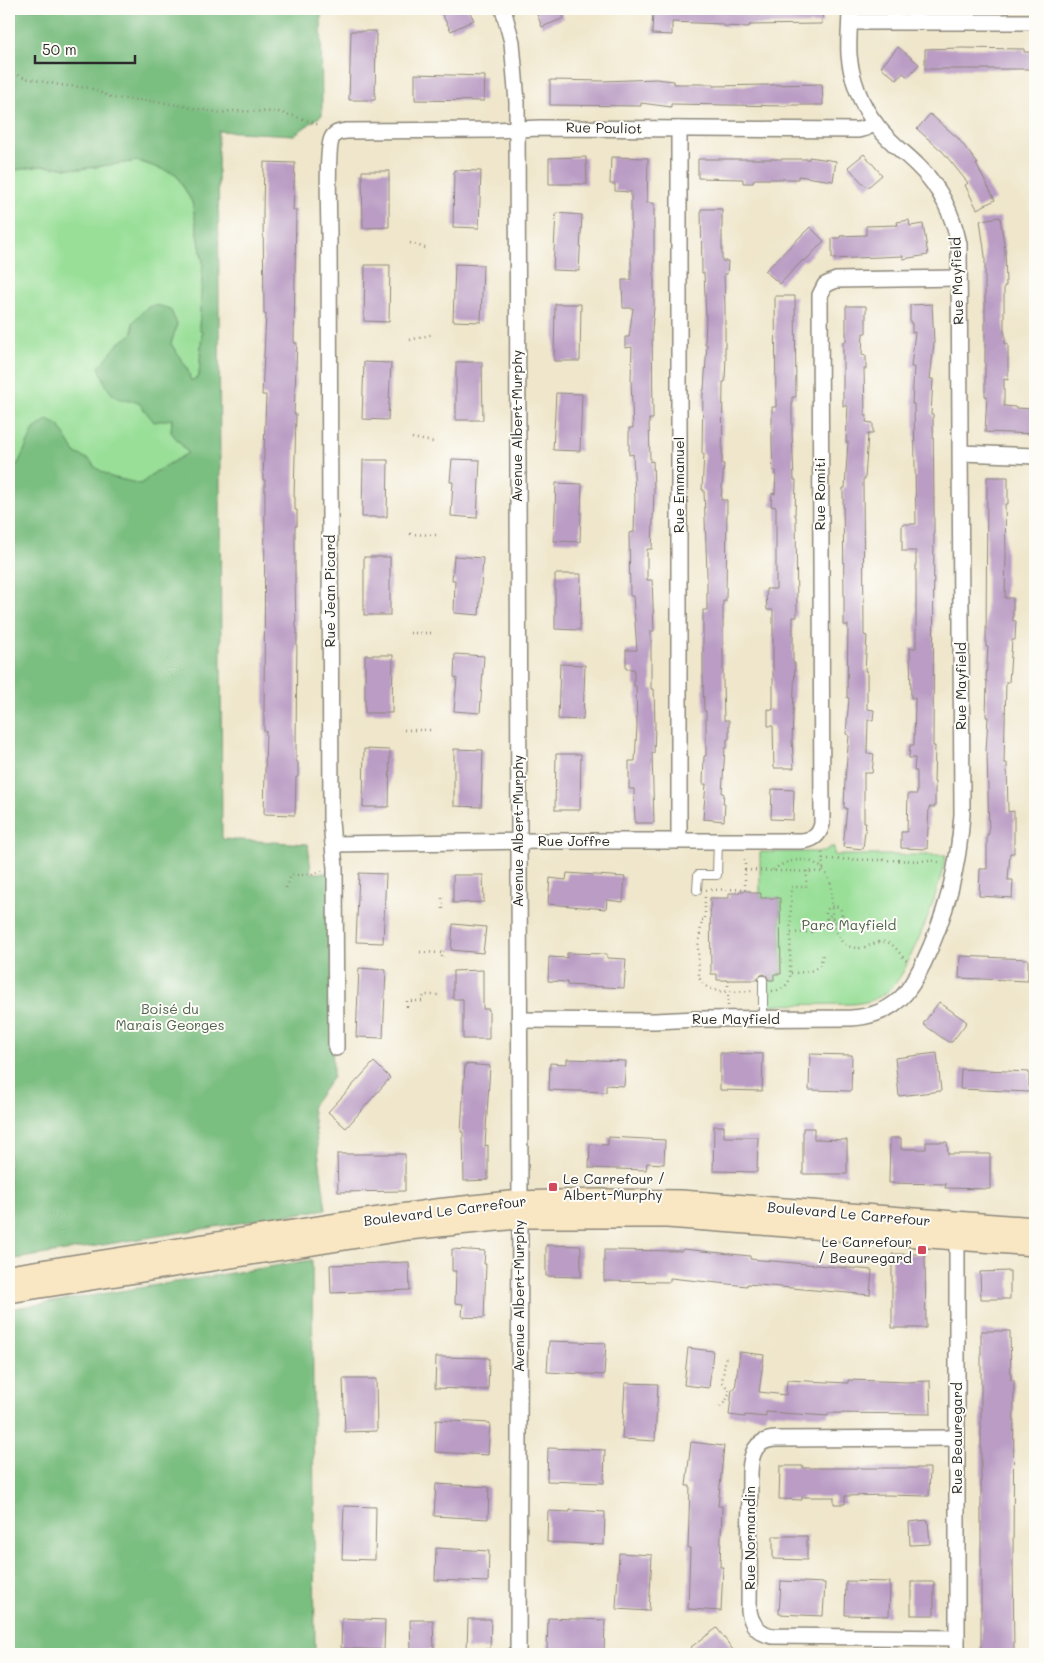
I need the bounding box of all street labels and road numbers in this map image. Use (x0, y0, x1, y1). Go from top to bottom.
street label: Rue Pouliot (566, 117, 642, 138)
street label: Rue Mayfield (945, 237, 968, 325)
street label: Avenue Albert-Murphy (507, 350, 526, 502)
street label: Rue Emmanuel (669, 437, 688, 533)
street label: Rue Romiti (810, 458, 829, 530)
street label: Rue Jean Picard (320, 534, 339, 647)
street label: Rue Mayfield (951, 642, 970, 730)
street label: Avenue Albert-Murphy (508, 755, 527, 907)
street label: Rue Joffre (538, 831, 610, 850)
street label: Rue Mayfield (692, 1009, 780, 1028)
street label: Boulevard Le Carrefour (363, 1191, 527, 1230)
street label: Boulevard Le Carrefour (767, 1197, 931, 1230)
street label: Avenue Albert-Murphy (509, 1220, 528, 1372)
street label: Rue Beauregard (947, 1382, 966, 1494)
street label: Rue Normandin (740, 1486, 759, 1590)

